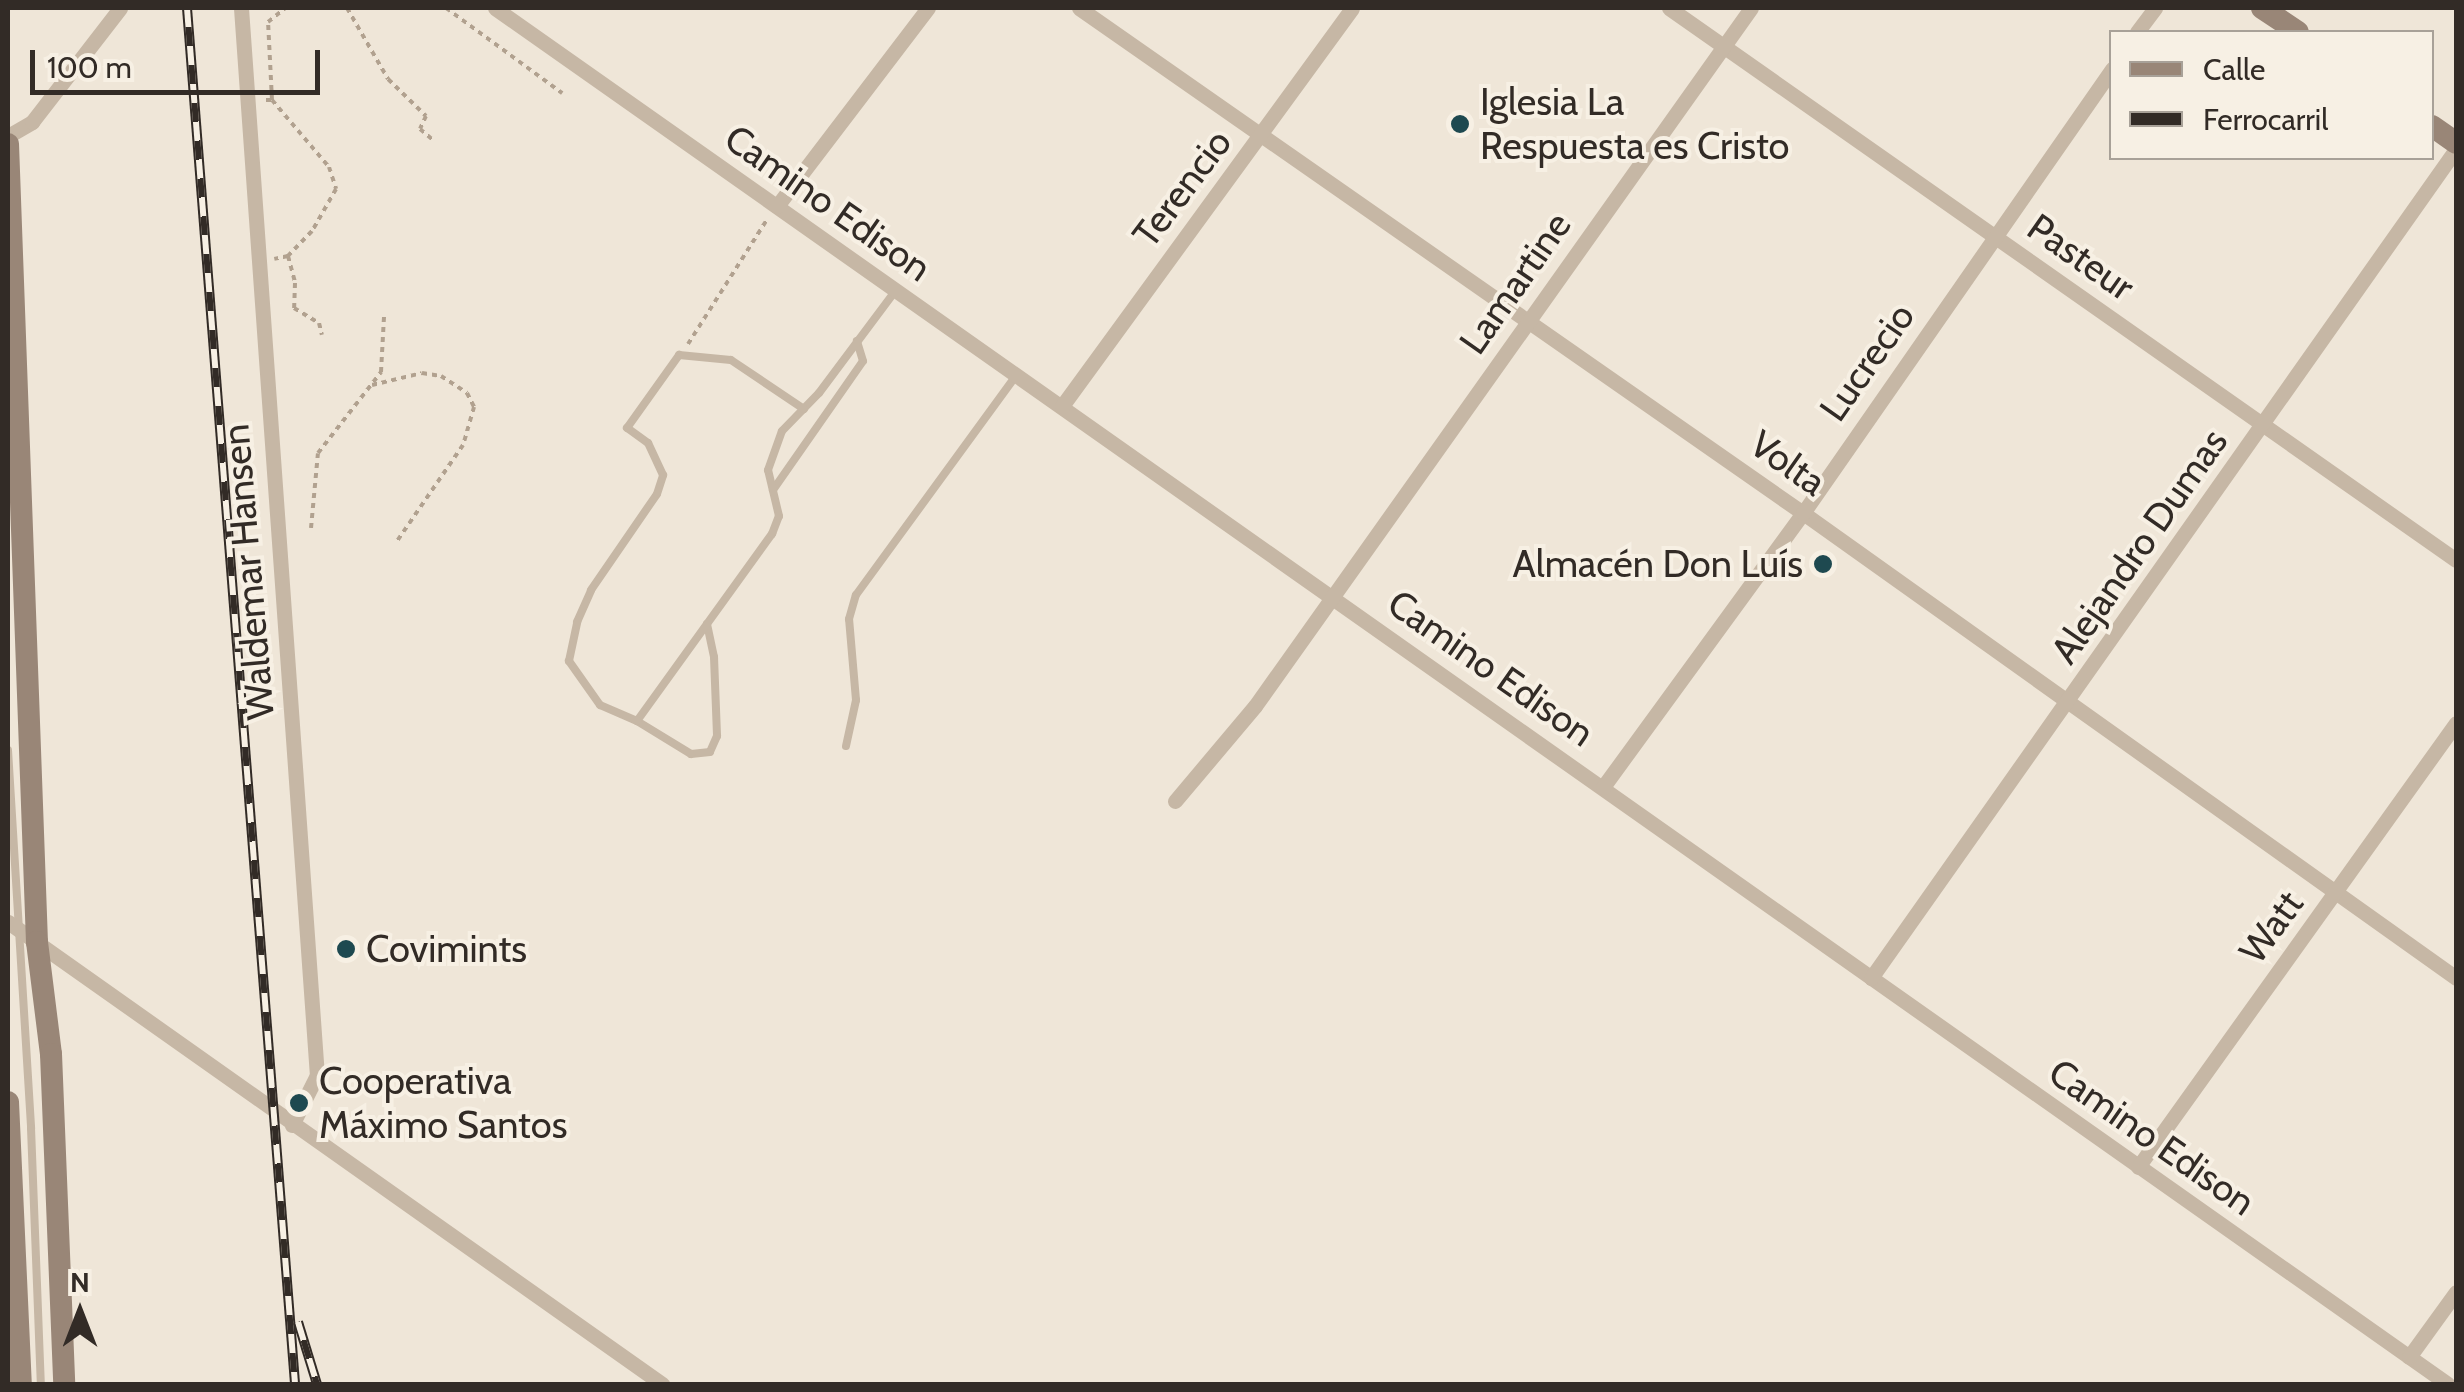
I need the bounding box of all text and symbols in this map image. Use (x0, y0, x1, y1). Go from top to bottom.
scale bar (35, 30, 325, 92)
legend (2109, 30, 2434, 160)
text: 100 m (47, 49, 132, 86)
text: Calle (2203, 51, 2265, 88)
place label: Iglesia La Respuesta es Cristo (1480, 79, 1789, 168)
text: Ferrocarril (2203, 101, 2328, 138)
marker: Iglesia La Respuesta es Cristo (1449, 113, 1471, 135)
street label: Camino Edison (716, 115, 940, 291)
street label: Terencio (1123, 120, 1241, 256)
street label: Lamartine (1450, 203, 1580, 363)
street label: Pasteur (2019, 204, 2143, 310)
street label: Lucrecio (1810, 294, 1924, 430)
street label: Alejandro Dumas (2041, 420, 2237, 672)
street label: Volta (1741, 421, 1835, 505)
street label: Waldemar Hansen (212, 422, 284, 722)
place label: Almacén Don Luís (1513, 541, 1803, 587)
marker: Almacén Don Luís (1812, 553, 1834, 575)
street label: Camino Edison (1379, 580, 1603, 756)
street label: Watt (2230, 882, 2312, 972)
place label: Covimints (366, 926, 527, 972)
marker: Covimints (335, 938, 357, 960)
street label: Camino Edison (2040, 1049, 2264, 1225)
place label: Cooperativa Máximo Santos (319, 1058, 567, 1148)
marker: Cooperativa Máximo Santos (288, 1092, 310, 1114)
north arrow (30, 1262, 130, 1362)
text: N (70, 1265, 90, 1299)

